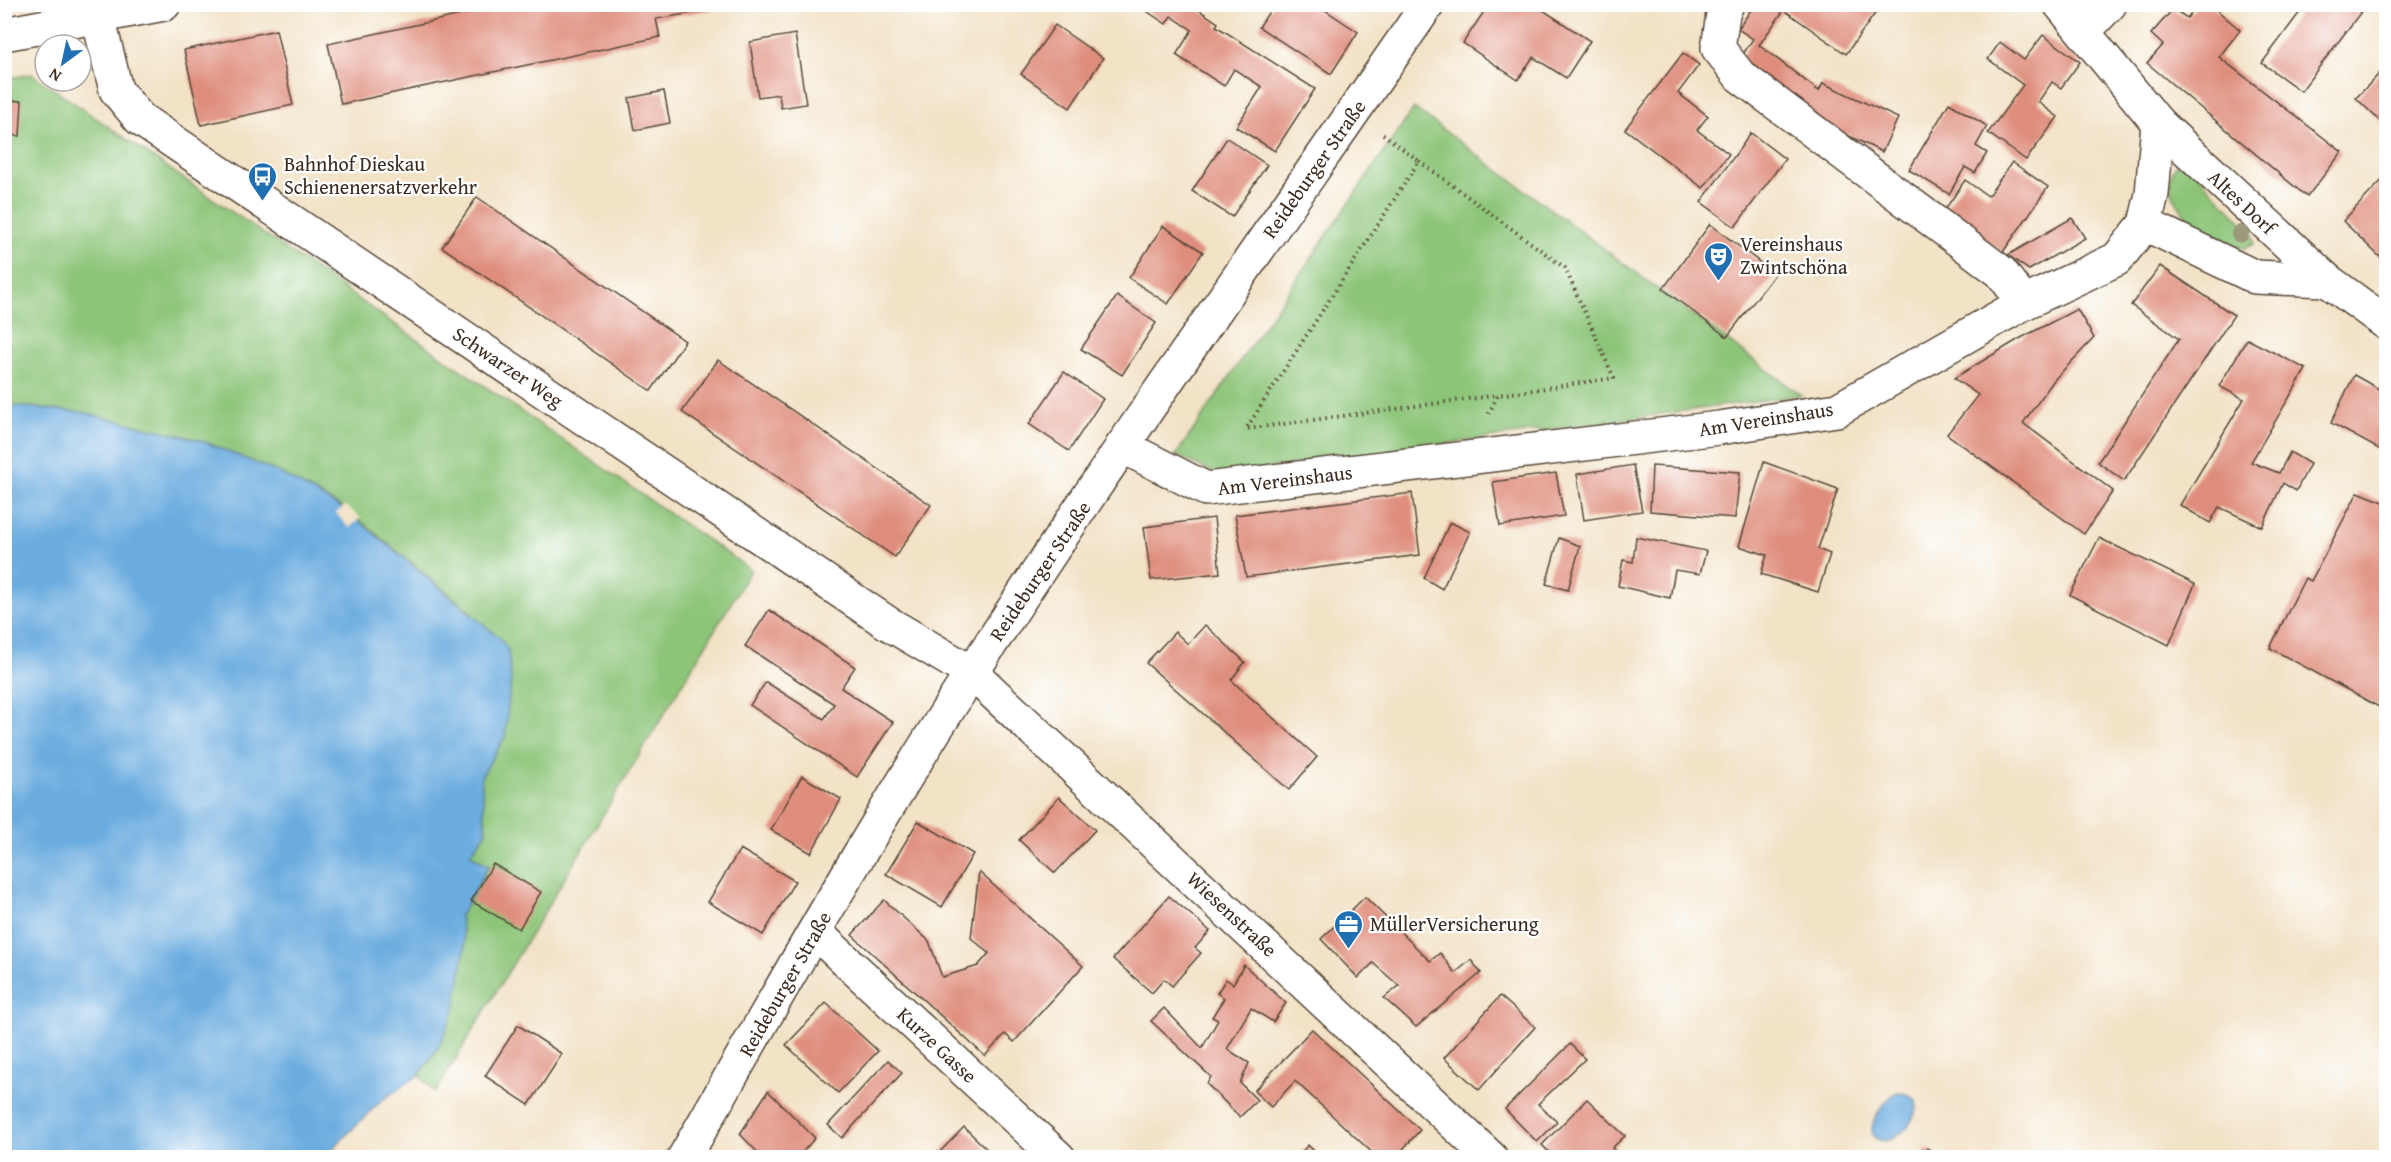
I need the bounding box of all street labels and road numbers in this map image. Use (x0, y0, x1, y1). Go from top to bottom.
street label: Reideburger Straße (1255, 93, 1372, 244)
street label: Altes Dorf (2202, 163, 2285, 242)
street label: Schwarzer Weg (447, 319, 569, 414)
street label: Am Vereinshaus (1697, 394, 1835, 443)
street label: Am Vereinshaus (1216, 457, 1354, 502)
street label: Reideburger Straße (982, 495, 1097, 647)
street label: Wiesenstraße (1181, 864, 1284, 963)
street label: Reideburger Straße (731, 906, 838, 1062)
street label: Kurze Gasse (891, 1000, 984, 1089)

